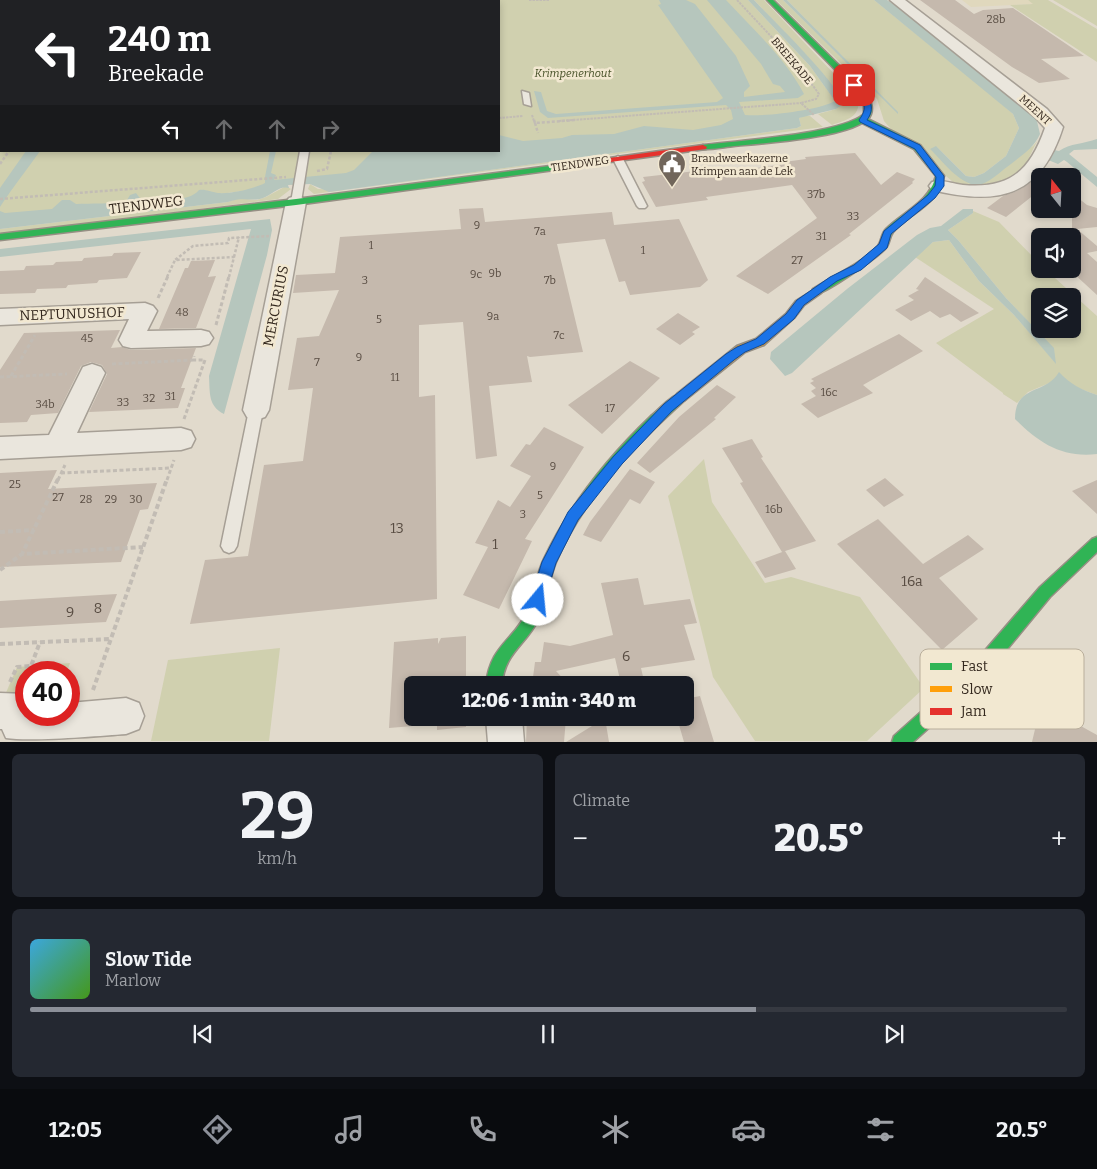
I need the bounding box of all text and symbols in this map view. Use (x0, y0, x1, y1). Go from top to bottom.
house number: 28b (987, 13, 1005, 26)
text: 240 m (108, 18, 211, 60)
icon: left (25, 20, 90, 85)
street label: BREEKADE (769, 35, 816, 87)
text: Breekade (108, 60, 204, 87)
pin (833, 64, 875, 106)
park label: Krimpenerhout (535, 67, 611, 80)
icon: arrive (840, 71, 868, 99)
street label: MEENT (1016, 92, 1054, 128)
icon: left (157, 115, 185, 143)
icon: ahead (210, 115, 238, 143)
icon: ahead (263, 115, 291, 143)
icon: right (316, 115, 344, 143)
public building icon: Brandweerkazerne Krimpen aan de Lek (657, 149, 687, 188)
place label: Brandweerkazerne Krimpen aan de Lek (691, 152, 794, 178)
street label: TIENDWEG (550, 153, 610, 175)
north arrow (1031, 168, 1081, 218)
map controls (1031, 168, 1081, 338)
house number: 37b (807, 188, 825, 201)
street label: TIENDWEG (108, 192, 184, 218)
house number: 33 (847, 210, 859, 223)
house number: 9 (474, 219, 480, 232)
house number: 7a (534, 225, 546, 238)
button: sound (1031, 228, 1081, 278)
house number: 31 (816, 230, 827, 243)
house number: 1 (369, 239, 374, 252)
house number: 1 (641, 244, 646, 257)
house number: 27 (791, 254, 803, 267)
street label: MERCURIUS (260, 264, 292, 348)
house number: 9b (489, 267, 501, 280)
house number: 9c (470, 268, 482, 281)
house number: 3 (362, 274, 368, 287)
house number: 7b (544, 274, 556, 287)
button: layers (1031, 288, 1081, 338)
street label: NEPTUNUSHOF (19, 304, 125, 324)
house number: 48 (175, 306, 189, 319)
house number: 9a (487, 310, 499, 323)
house number: 5 (376, 313, 382, 326)
house number: 7c (553, 329, 565, 342)
house number: 45 (81, 332, 93, 345)
house number: 9 (356, 351, 362, 364)
house number: 7 (314, 356, 320, 369)
house number: 11 (391, 371, 400, 384)
house number: 16c (821, 386, 838, 399)
house number: 31 (165, 390, 176, 403)
house number: 32 (143, 392, 155, 405)
house number: 33 (117, 396, 129, 409)
house number: 34b (35, 398, 55, 411)
house number: 17 (605, 402, 615, 415)
house number: 9 (550, 460, 556, 473)
house number: 25 (9, 478, 21, 491)
house number: 5 (537, 489, 543, 502)
house number: 27 (52, 491, 64, 504)
house number: 28 (80, 493, 92, 506)
house number: 29 (105, 493, 117, 506)
house number: 30 (129, 493, 143, 506)
house number: 16b (765, 503, 783, 516)
house number: 3 (520, 508, 526, 521)
house number: 13 (390, 520, 404, 537)
house number: 1 (492, 536, 498, 553)
position arrow (511, 573, 563, 625)
house number: 16a (901, 573, 923, 590)
house number: 8 (94, 600, 102, 617)
house number: 9 (66, 604, 74, 621)
house number: 6 (622, 648, 630, 665)
legend (920, 649, 1084, 729)
text: Fast (961, 658, 988, 675)
speed limit sign: 40 (15, 661, 80, 726)
text: Slow (961, 681, 993, 698)
text: 12:06 · 1 min · 340 m (462, 689, 636, 712)
text: Jam (960, 703, 987, 720)
text: 29 (240, 777, 315, 855)
text: Climate (573, 791, 630, 810)
text: 20.5° (774, 815, 865, 861)
text: − (573, 822, 588, 855)
text: + (1051, 822, 1067, 855)
text: km/h (257, 849, 297, 868)
text: Slow Tide (105, 948, 192, 971)
text: Marlow (105, 971, 161, 990)
icon: previous (189, 1020, 217, 1048)
icon: pause (534, 1020, 562, 1048)
icon: next (880, 1020, 908, 1048)
icon: directions (200, 1112, 235, 1147)
icon: music (332, 1112, 367, 1147)
icon: phone (465, 1112, 500, 1147)
icon: climate (598, 1112, 633, 1147)
icon: car (731, 1112, 766, 1147)
icon: filters (863, 1112, 898, 1147)
text: 12:05 (49, 1116, 102, 1143)
text: 20.5° (996, 1116, 1048, 1143)

